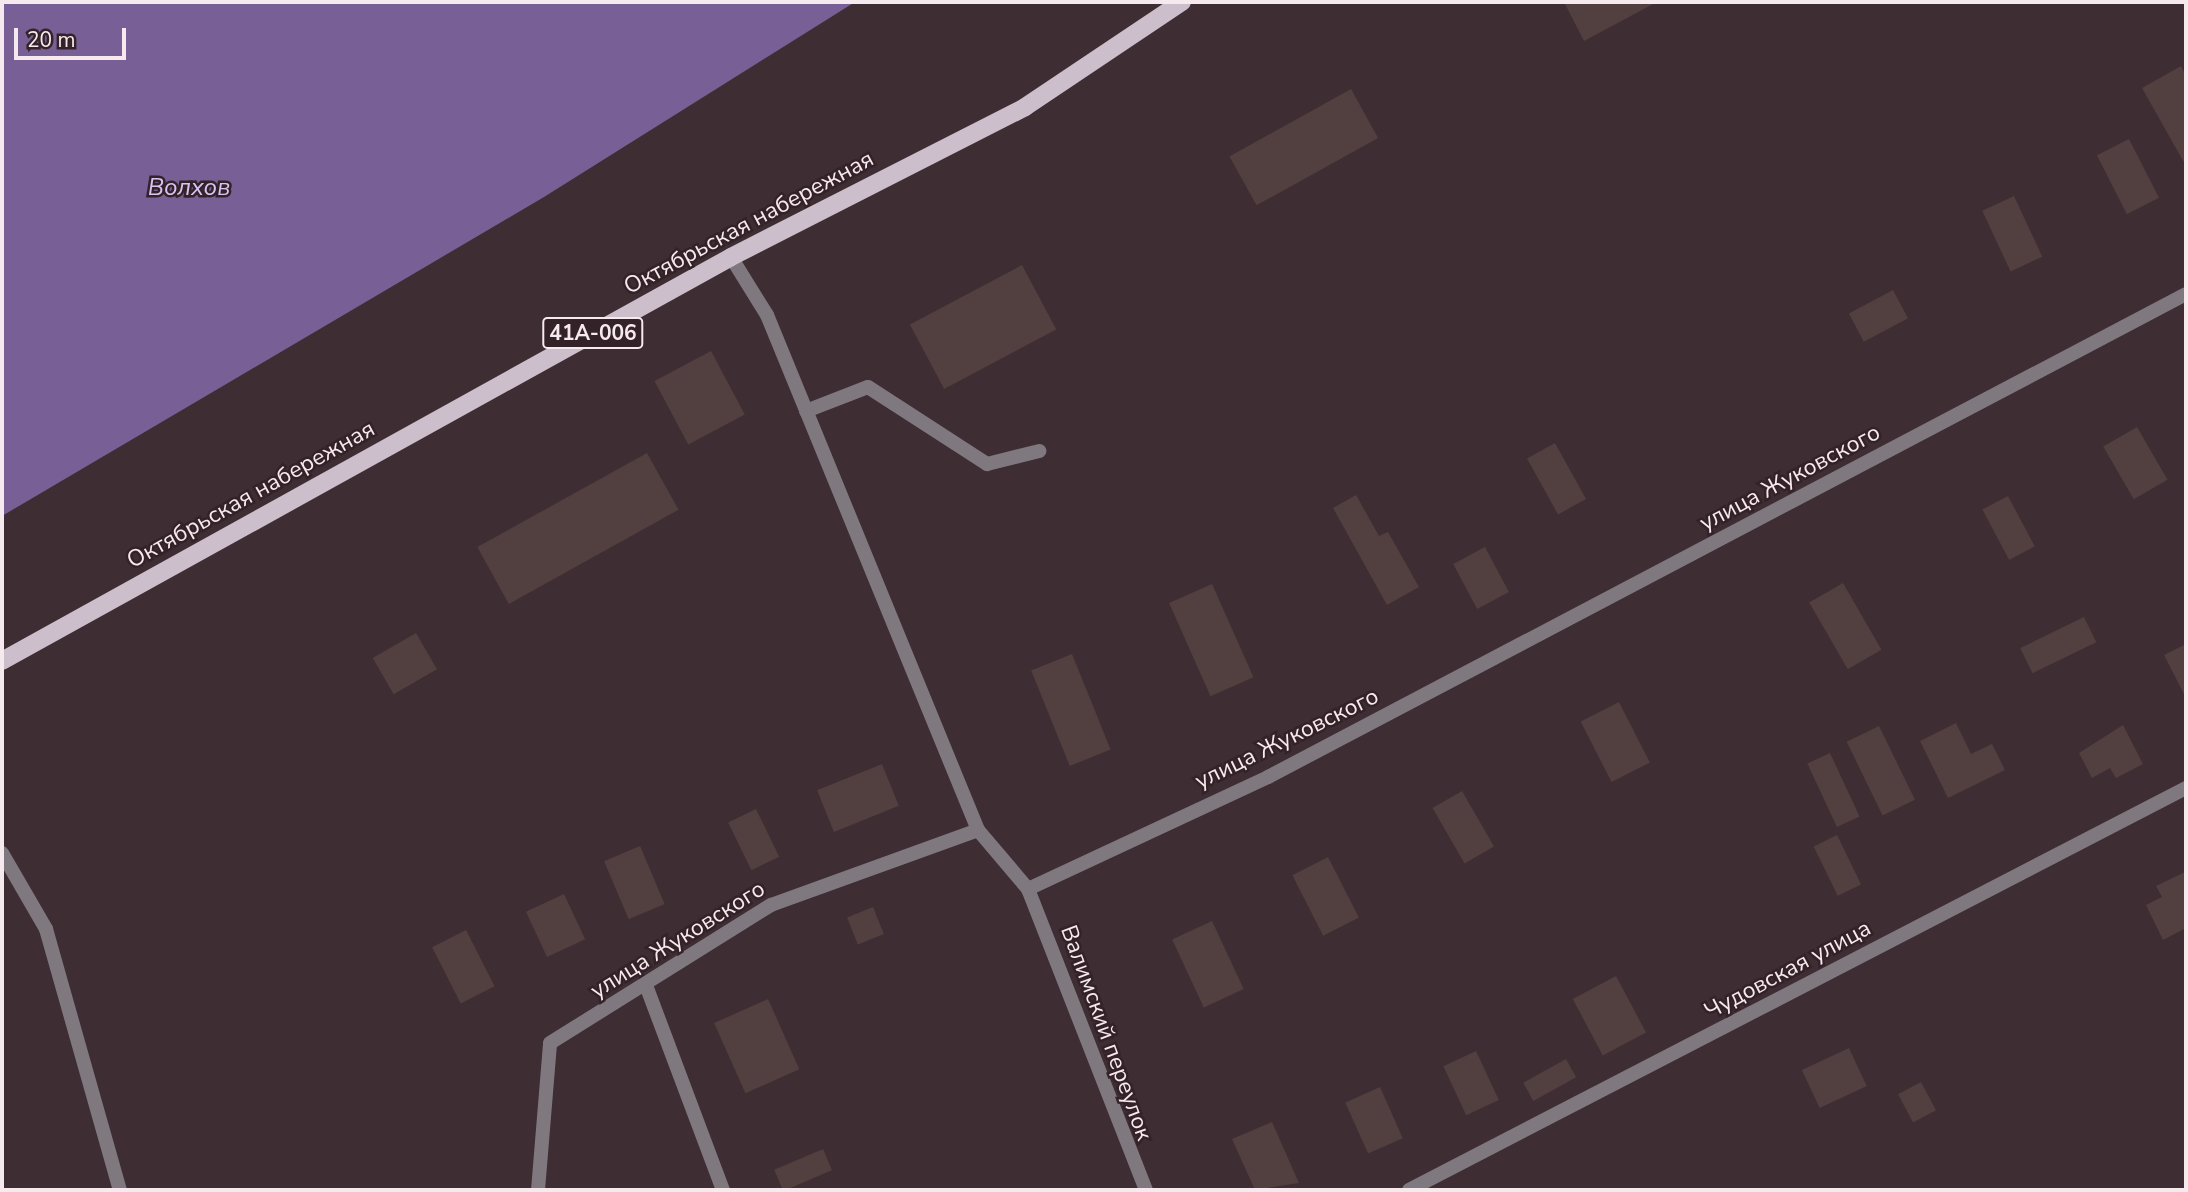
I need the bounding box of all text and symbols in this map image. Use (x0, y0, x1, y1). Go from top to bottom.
scale bar (18, 14, 130, 58)
text: 20 m (27, 26, 76, 54)
street label: Октябрьская набережная (619, 145, 879, 301)
water label: Волхов (148, 174, 230, 202)
road number: 41А-006 (542, 316, 644, 350)
street label: Октябрьская набережная (122, 415, 380, 575)
street label: улица Жуковского (1695, 419, 1885, 537)
street label: улица Жуковского (1191, 683, 1383, 795)
street label: улица Жуковского (586, 875, 770, 1005)
street label: Чудовская улица (1700, 915, 1876, 1025)
street label: Валимский переулок (1054, 922, 1158, 1144)

